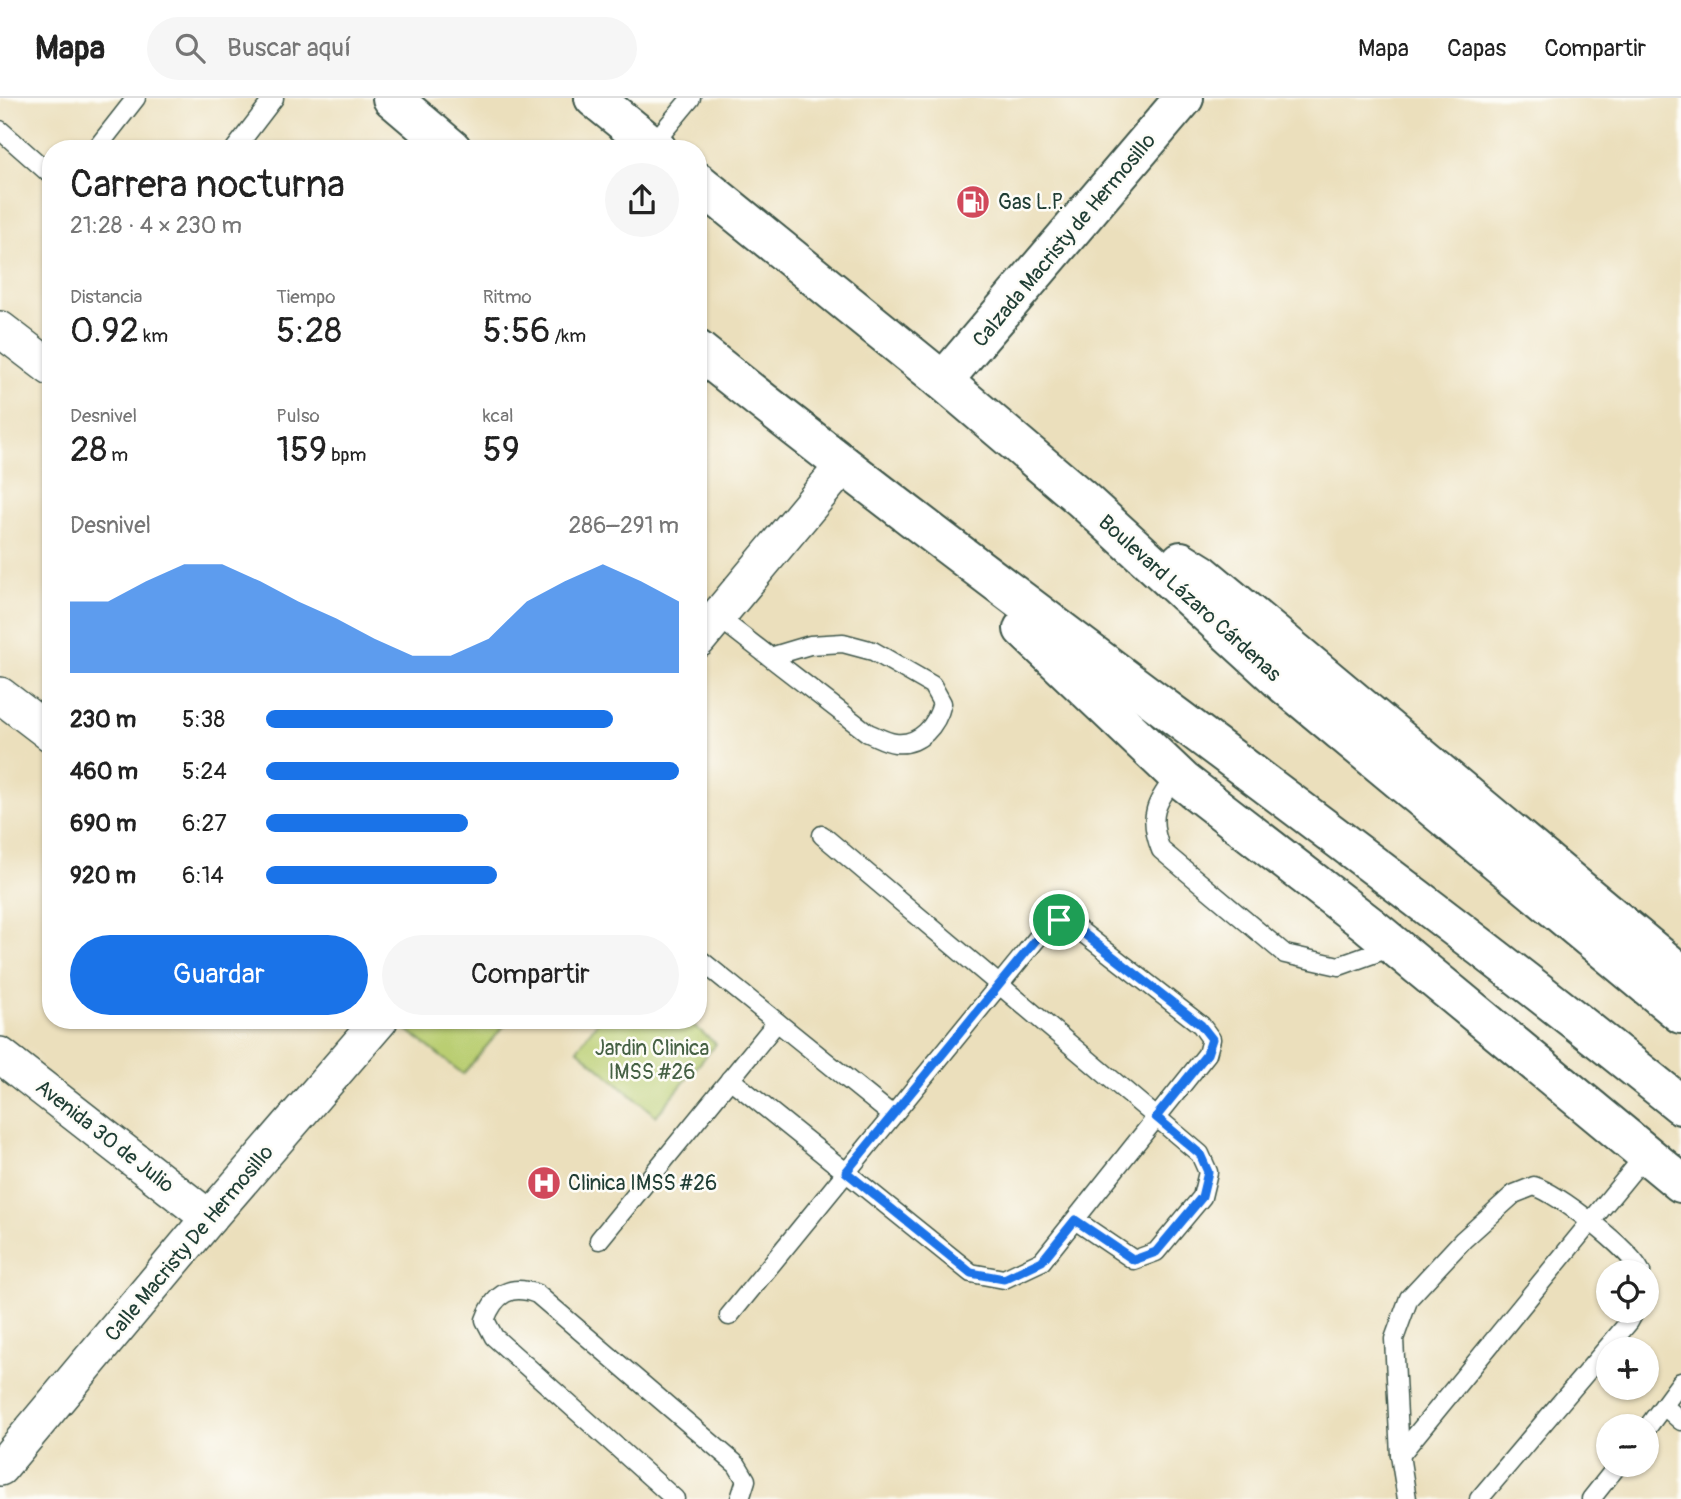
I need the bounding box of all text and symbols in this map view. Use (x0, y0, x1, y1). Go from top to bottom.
search box (147, 17, 637, 80)
text: Mapa (35, 28, 105, 69)
icon: search (171, 29, 209, 67)
text: Buscar aquí (227, 32, 351, 64)
text: Mapa (1358, 34, 1409, 63)
text: Capas (1447, 34, 1506, 63)
text: Compartir (1544, 34, 1646, 63)
street label: Calzada Macristy de Hermosillo (967, 128, 1162, 353)
text: Carrera nocturna (70, 161, 345, 209)
button: share (605, 163, 679, 237)
fuel station icon: Gas L.P. (954, 183, 992, 221)
place label: Gas L.P. (998, 189, 1064, 216)
text: 21:28 · 4 × 230 m (70, 211, 242, 240)
text: Distancia (70, 285, 142, 309)
text: Tiempo (276, 285, 335, 309)
text: Ritmo (483, 285, 532, 309)
text: 0.92 (70, 309, 139, 353)
text: 5:28 (276, 309, 342, 353)
text: 5:56 (483, 309, 550, 353)
text: km (139, 324, 168, 348)
text: /km (550, 324, 586, 348)
text: Desnivel (70, 404, 137, 428)
text: Pulso (276, 404, 320, 428)
text: kcal (483, 404, 514, 428)
text: 28 (70, 428, 107, 472)
text: 159 (276, 428, 327, 472)
text: 59 (483, 428, 520, 472)
text: m (107, 443, 128, 467)
text: bpm (327, 443, 366, 467)
street label: Boulevard Lázaro Cárdenas (1093, 509, 1287, 688)
text: Desnivel (70, 511, 151, 540)
text: 286–291 m (569, 511, 679, 540)
text: 230 m (70, 705, 136, 734)
text: 5:38 (182, 705, 225, 734)
text: 460 m (70, 757, 138, 786)
text: 5:24 (182, 757, 227, 786)
text: 690 m (70, 809, 136, 838)
text: 6:27 (182, 809, 227, 838)
text: 920 m (70, 861, 136, 890)
text: 6:14 (182, 861, 224, 890)
pin (1029, 890, 1089, 950)
icon: arrive (1040, 901, 1078, 939)
button: Guardar (70, 935, 368, 1015)
button: Compartir (382, 935, 679, 1015)
park label: Jardin Clinica IMSS #26 (595, 1035, 709, 1086)
street label: Avenida 30 de Julio (30, 1074, 179, 1199)
street label: Calle Macristy De Hermosillo (99, 1139, 280, 1347)
hospital icon: Clinica IMSS #26 (525, 1164, 563, 1202)
place label: Clinica IMSS #26 (568, 1170, 717, 1197)
map controls (1596, 1260, 1659, 1477)
button: locate (1596, 1260, 1659, 1323)
button: + (1596, 1337, 1659, 1400)
button: − (1596, 1414, 1659, 1477)

